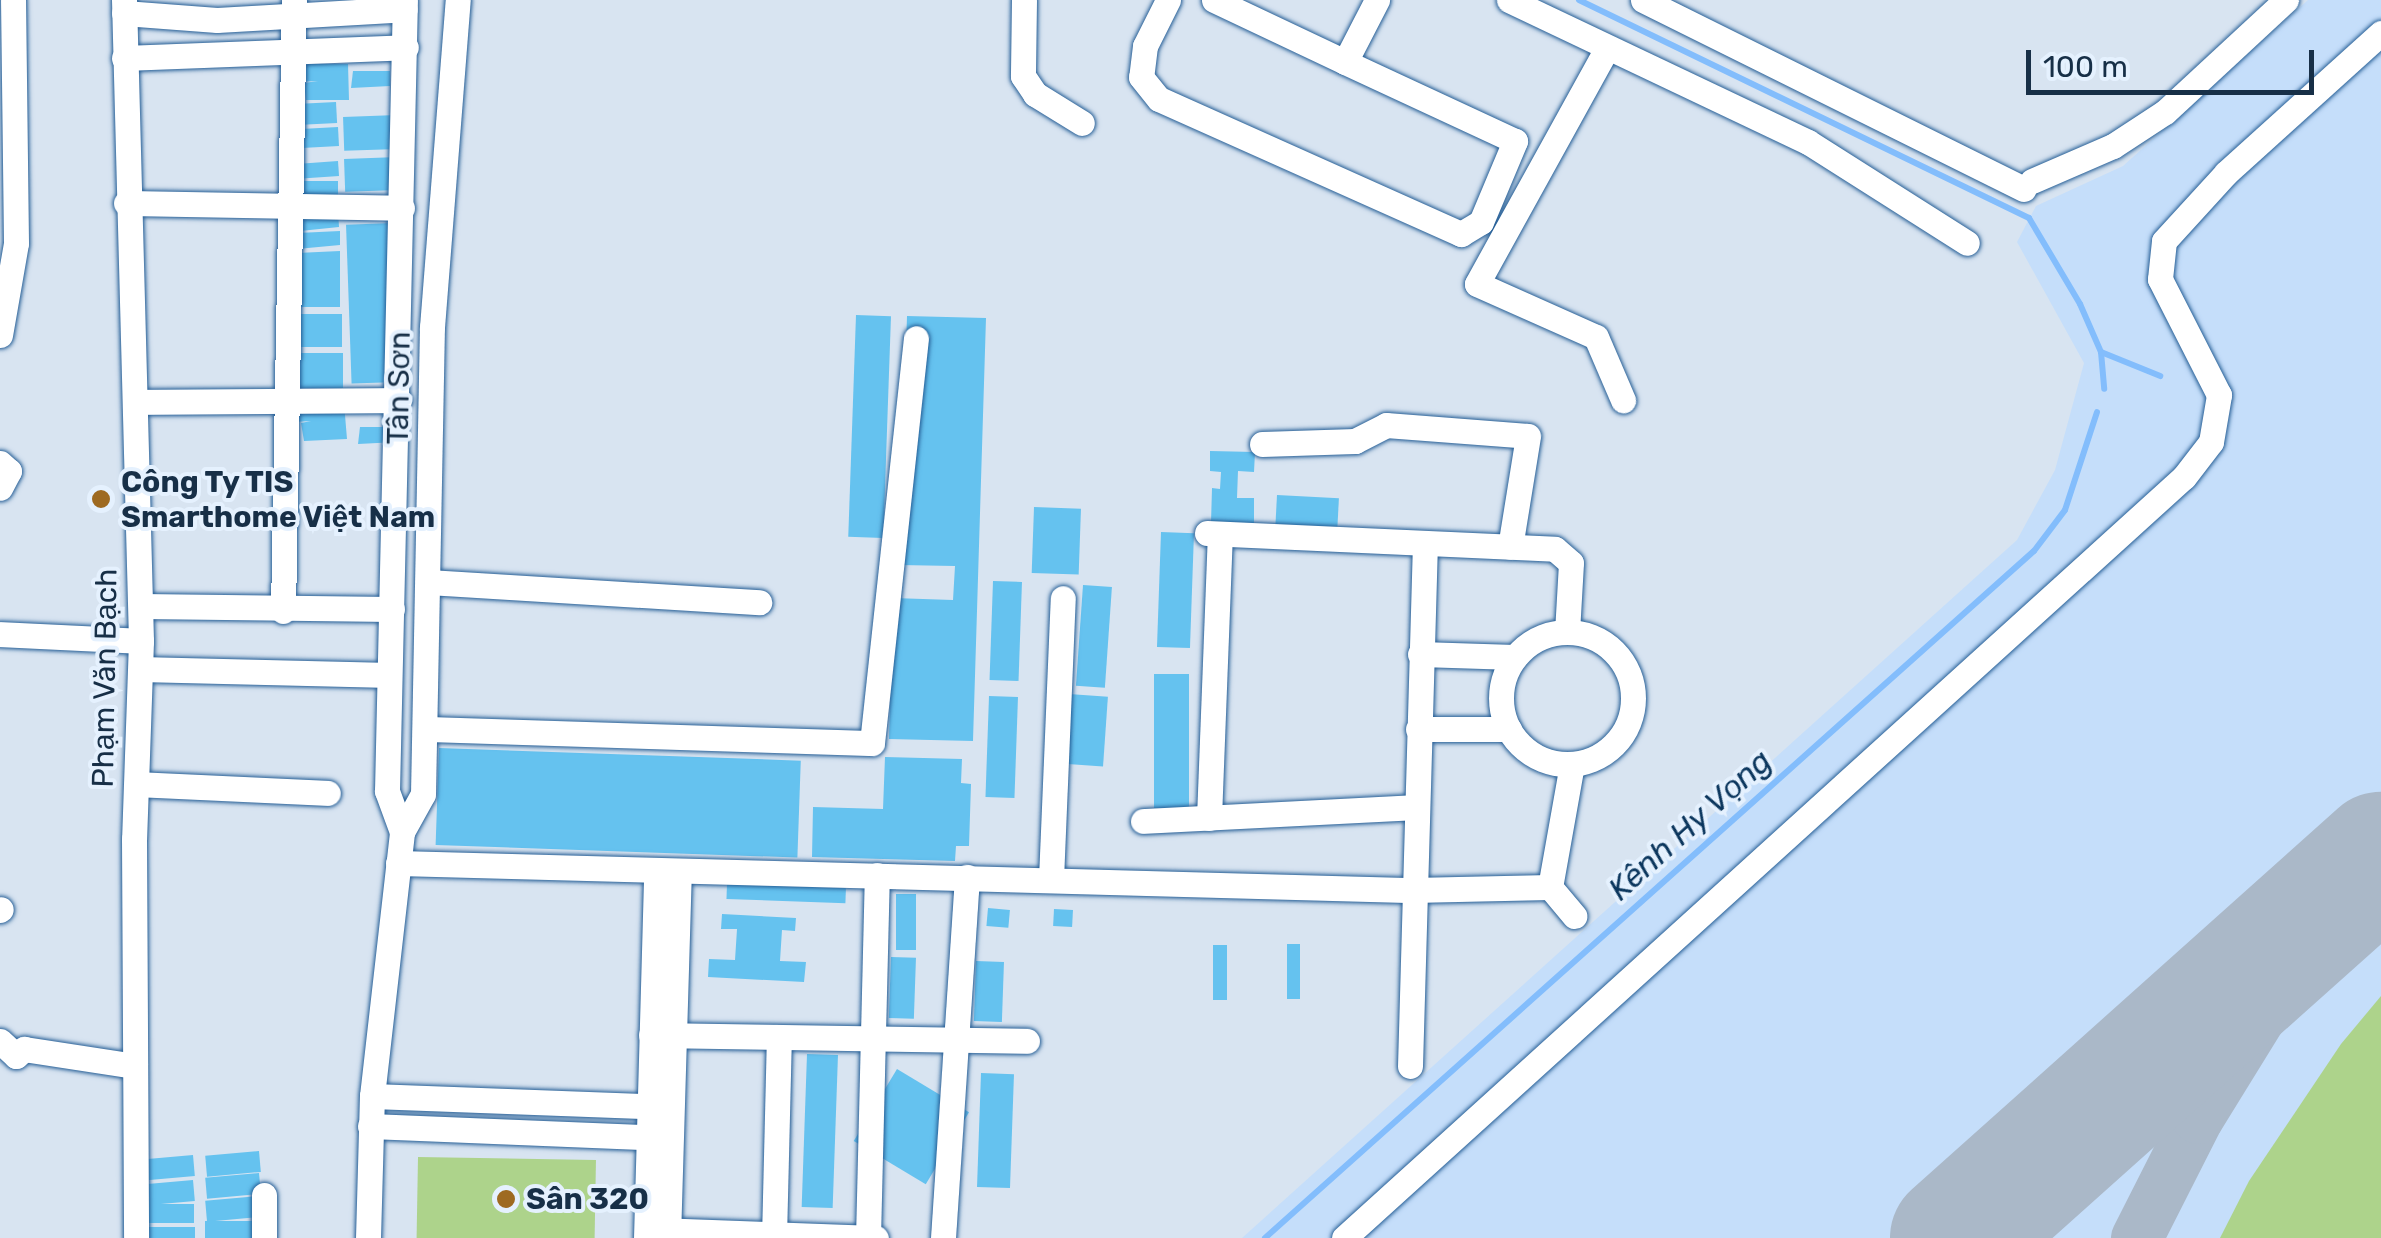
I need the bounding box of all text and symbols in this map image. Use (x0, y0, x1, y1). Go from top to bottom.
scale bar (2031, 30, 2318, 92)
text: 100 m (2043, 49, 2128, 85)
street label: Tân Sơn (380, 331, 418, 445)
place label: Công Ty TIS Smarthome Việt Nam (121, 464, 436, 534)
marker: Công Ty TIS Smarthome Việt Nam (90, 488, 112, 510)
street label: Phạm Văn Bạch (85, 568, 125, 788)
water label: Kênh Hy Vọng (1600, 741, 1780, 909)
place label: Sân 320 (526, 1181, 649, 1217)
marker: Sân 320 (495, 1188, 517, 1210)

